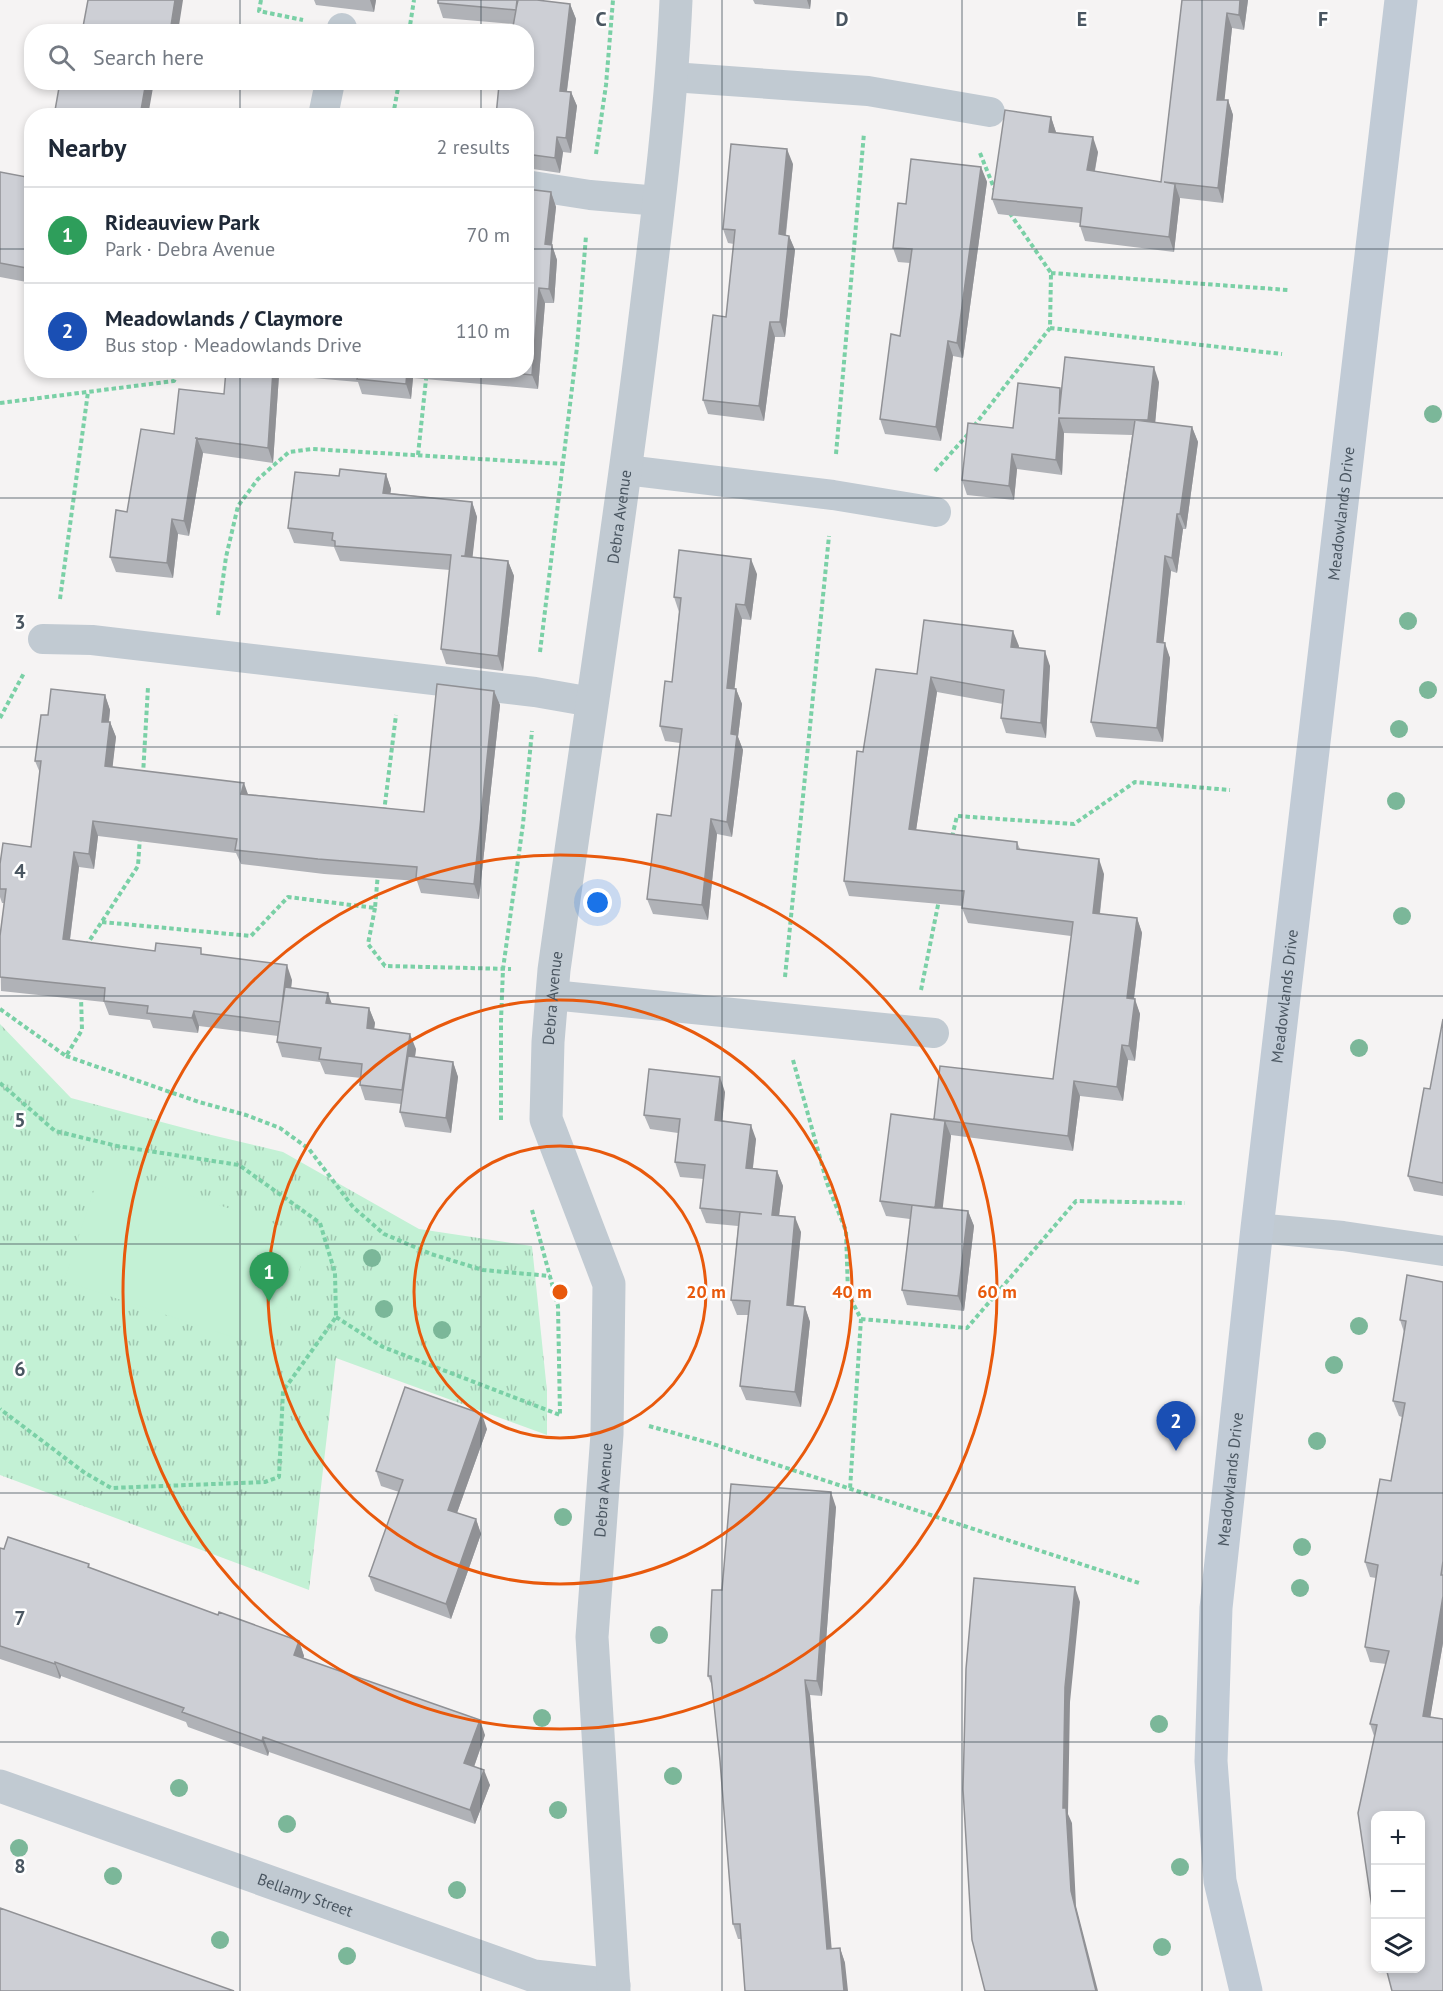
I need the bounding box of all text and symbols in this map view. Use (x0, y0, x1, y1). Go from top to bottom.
text: C (595, 6, 607, 32)
text: D (836, 6, 849, 32)
text: E (1077, 6, 1087, 32)
text: F (1318, 6, 1328, 32)
search box (24, 24, 534, 90)
icon: search (45, 41, 78, 74)
text: Search here (93, 43, 204, 71)
text: Nearby (48, 131, 126, 164)
text: 2 results (437, 134, 510, 160)
text: Rideauview Park (105, 208, 260, 236)
text: 1 (62, 222, 73, 248)
text: 70 m (467, 222, 510, 248)
text: Park · Debra Avenue (105, 236, 275, 262)
text: Meadowlands / Claymore (105, 304, 343, 332)
text: 2 (62, 318, 73, 344)
text: 110 m (456, 318, 510, 344)
text: Bus stop · Meadowlands Drive (105, 332, 362, 358)
street label: Meadowlands Drive (1323, 446, 1359, 581)
street label: Debra Avenue (603, 469, 635, 565)
text: 3 (14, 609, 26, 635)
text: 4 (14, 858, 26, 884)
your location (583, 888, 612, 917)
street label: Meadowlands Drive (1266, 928, 1302, 1064)
street label: Debra Avenue (538, 950, 567, 1046)
text: 5 (14, 1107, 26, 1133)
pin: 1 (250, 1252, 288, 1302)
text: 20 m (686, 1280, 726, 1303)
text: 40 m (832, 1280, 872, 1303)
text: 60 m (977, 1280, 1017, 1303)
centre of rings (550, 1282, 570, 1302)
text: 6 (14, 1356, 26, 1382)
pin: 2 (1156, 1402, 1196, 1451)
street label: Meadowlands Drive (1213, 1411, 1247, 1547)
street label: Debra Avenue (589, 1442, 616, 1538)
text: 7 (14, 1605, 26, 1631)
map controls (1371, 1811, 1425, 1973)
button: + (1371, 1811, 1425, 1865)
text: 8 (14, 1853, 26, 1879)
button: − (1371, 1865, 1425, 1919)
street label: Bellamy Street (255, 1868, 356, 1921)
button: layers (1371, 1919, 1425, 1973)

